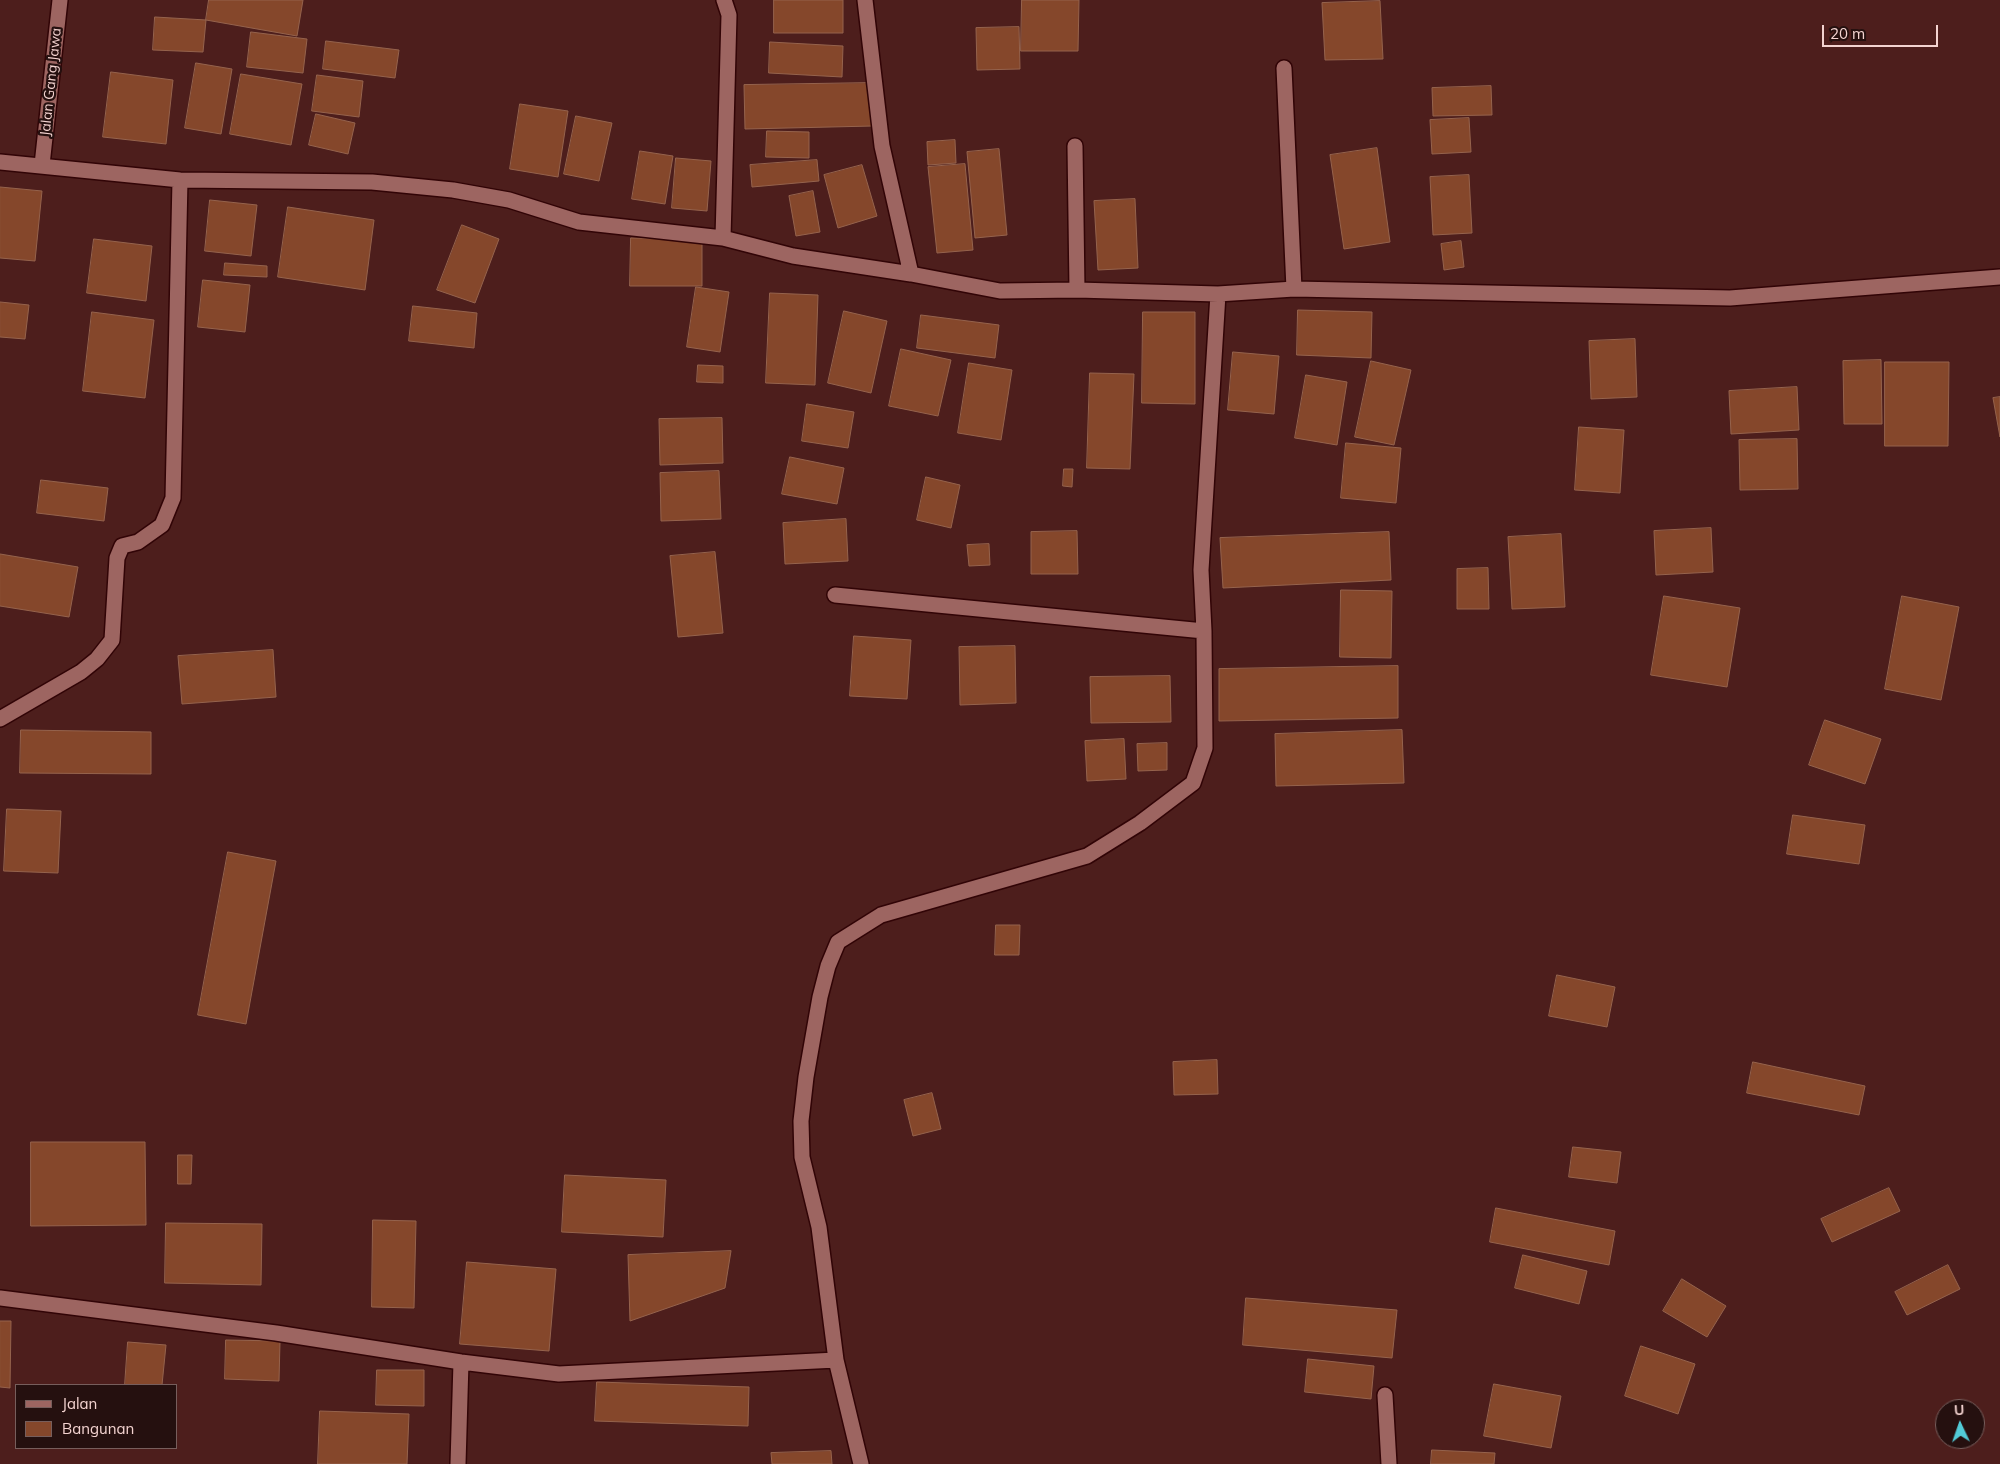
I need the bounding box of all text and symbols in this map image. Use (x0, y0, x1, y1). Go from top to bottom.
scale bar (1825, 15, 1941, 47)
text: 20 m (1830, 24, 1865, 43)
street label: Jalan Gang Jawa (37, 27, 65, 137)
legend (15, 1384, 178, 1449)
text: Jalan (62, 1394, 97, 1413)
north arrow (1935, 1399, 1985, 1449)
text: U (1954, 1401, 1965, 1419)
text: Bangunan (62, 1419, 134, 1438)

